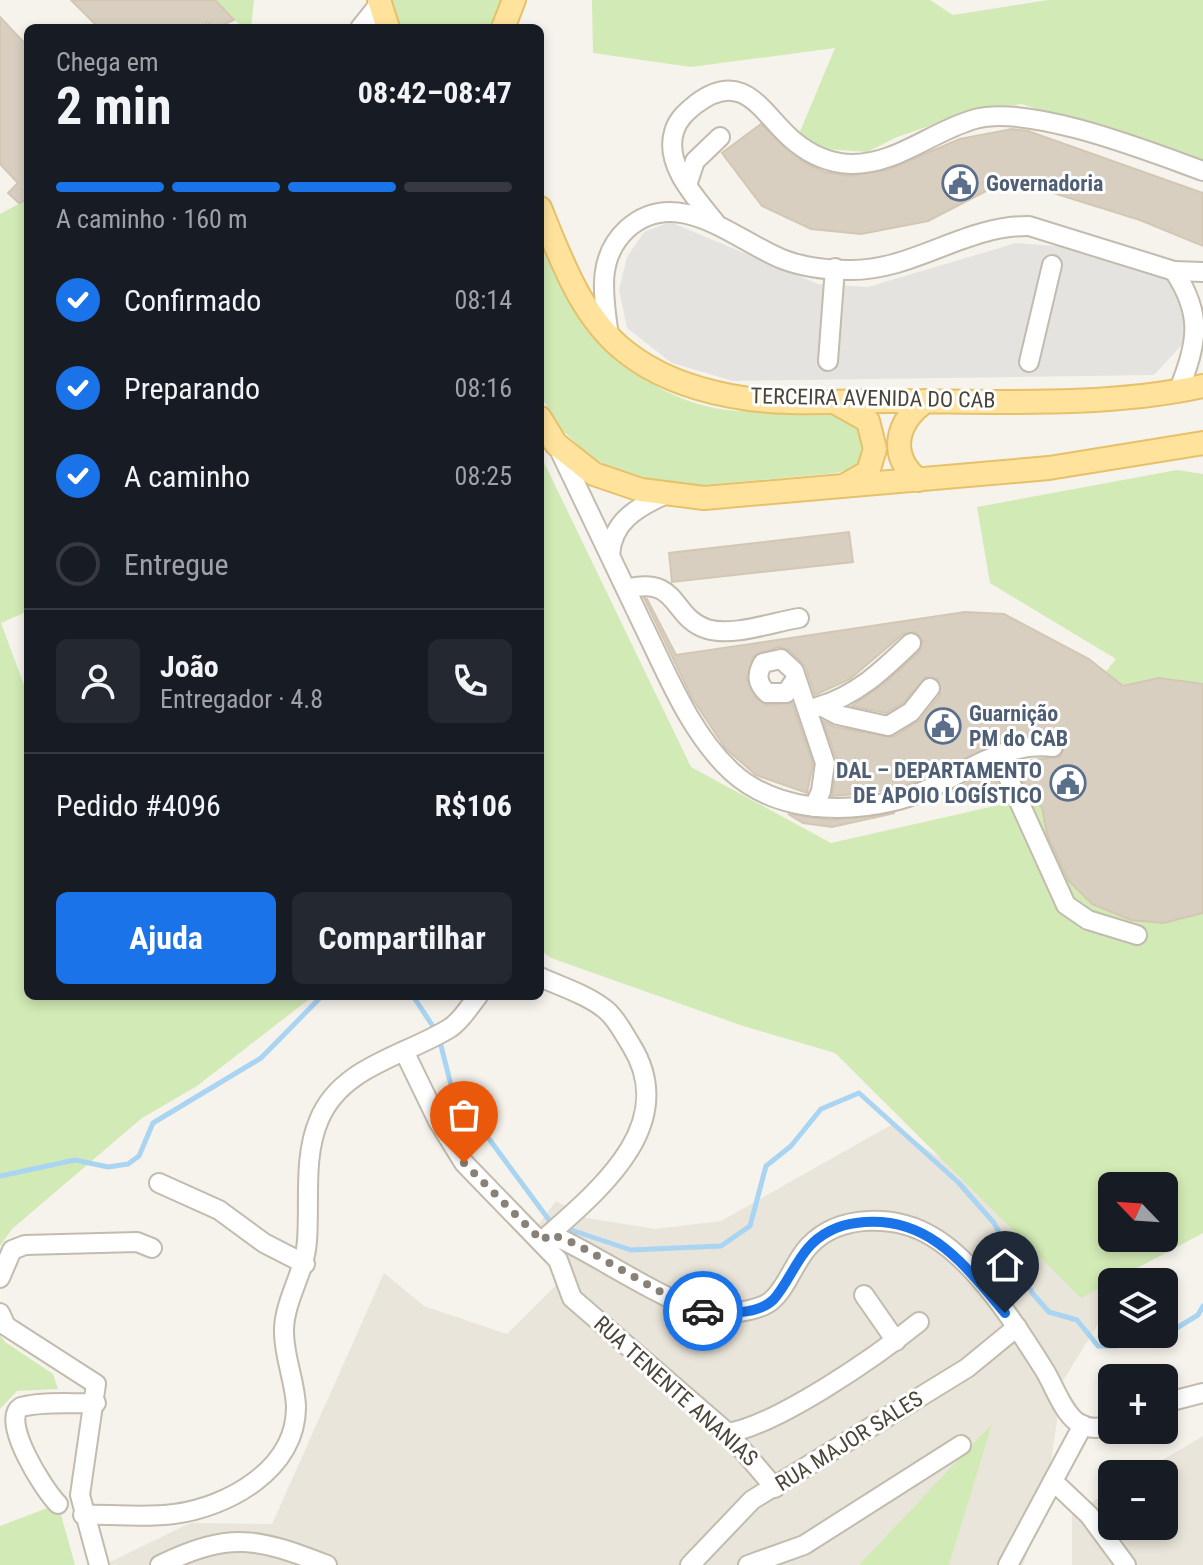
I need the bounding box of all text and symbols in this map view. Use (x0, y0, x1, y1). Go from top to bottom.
text: Chega em (56, 47, 159, 77)
text: 08:42–08:47 (358, 75, 512, 110)
text: 2 min (56, 76, 172, 137)
public building icon: Governadoria (941, 164, 979, 202)
place label: Governadoria (986, 171, 1103, 196)
text: A caminho · 160 m (56, 204, 247, 234)
icon: check (56, 278, 100, 322)
text: Confirmado (124, 283, 261, 318)
text: 08:14 (455, 285, 512, 315)
icon: check (56, 366, 100, 410)
text: Preparando (124, 371, 260, 406)
text: 08:16 (455, 373, 512, 403)
street label: TERCEIRA AVENIDA DO CAB (750, 383, 996, 413)
icon: check (56, 454, 100, 498)
text: A caminho (124, 459, 250, 494)
text: 08:25 (455, 461, 512, 491)
text: Entregue (124, 547, 229, 582)
button: person (56, 639, 140, 723)
button: phone (428, 639, 512, 723)
text: João (160, 649, 219, 684)
text: Entregador · 4.8 (160, 684, 323, 714)
place label: Guarnição PM do CAB (969, 701, 1068, 751)
public building icon: Guarnição PM do CAB (924, 707, 962, 745)
place label: DAL – DEPARTAMENTO DE APOIO LOGÍSTICO (836, 758, 1042, 808)
public building icon: DAL – DEPARTAMENTO DE APOIO LOGÍSTICO (1049, 764, 1087, 802)
text: Pedido #4096 (56, 788, 221, 823)
text: R$106 (435, 788, 512, 823)
button: Ajuda (56, 892, 276, 984)
button: Compartilhar (292, 892, 512, 984)
pin (430, 1081, 498, 1163)
icon: bag (442, 1093, 486, 1137)
north arrow (1098, 1172, 1178, 1252)
map controls (1098, 1172, 1178, 1540)
pin (971, 1231, 1039, 1313)
icon: home (983, 1243, 1027, 1287)
button: layers (1098, 1268, 1178, 1348)
courier (663, 1271, 743, 1351)
icon: car (681, 1289, 725, 1333)
street label: RUA TENENTE ANANIAS (589, 1311, 763, 1471)
button: + (1098, 1364, 1178, 1444)
street label: RUA MAJOR SALES (771, 1386, 927, 1496)
button: − (1098, 1460, 1178, 1540)

